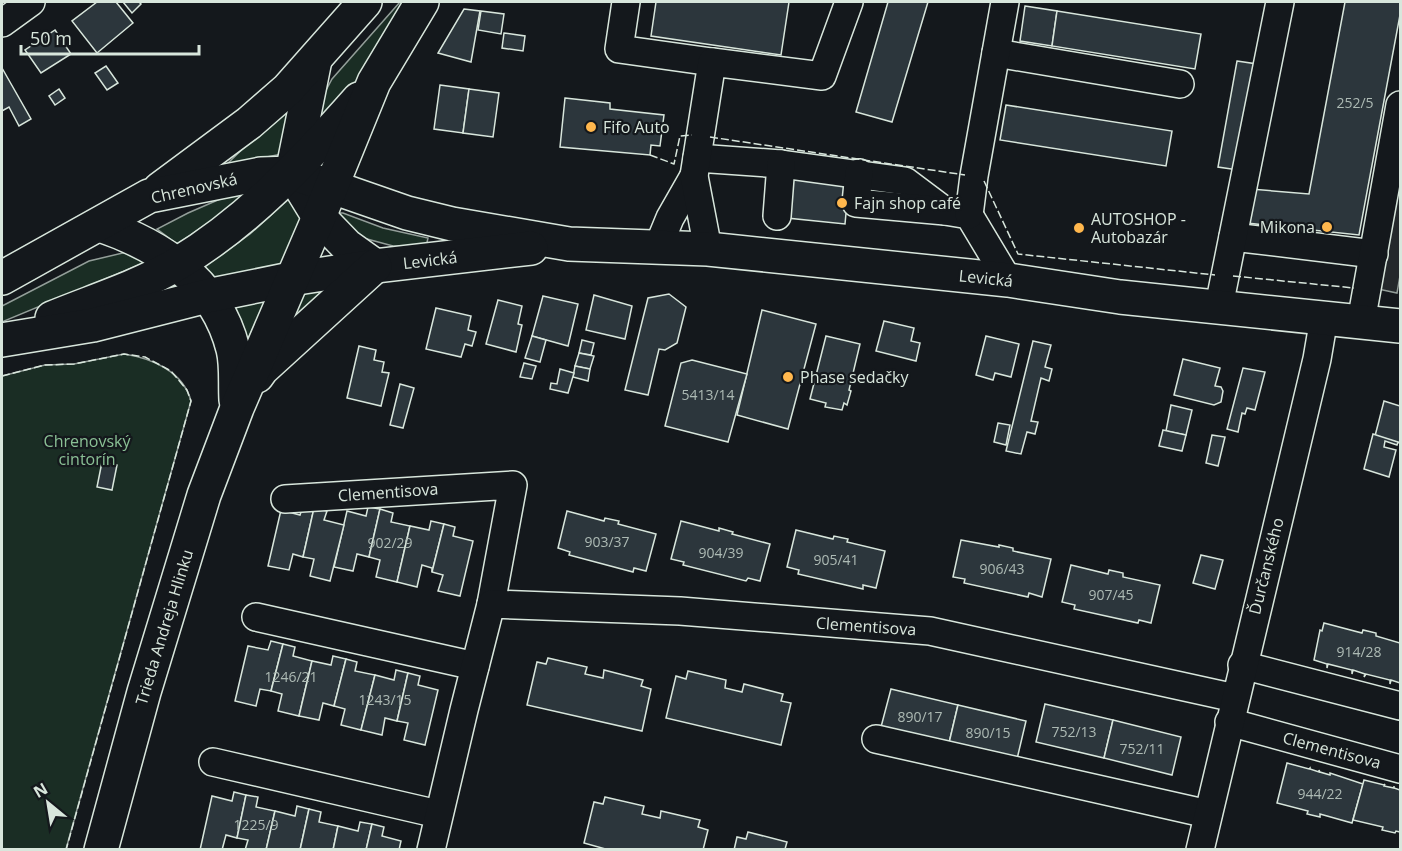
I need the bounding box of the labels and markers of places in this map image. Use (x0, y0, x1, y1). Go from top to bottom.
place label: Fifo Auto (603, 116, 670, 138)
marker: Fifo Auto (584, 120, 598, 134)
place label: Fajn shop café (854, 192, 961, 214)
marker: Fajn shop café (835, 196, 849, 210)
place label: AUTOSHOP - Autobazár (1091, 208, 1186, 248)
place label: Mikona (1260, 216, 1315, 238)
marker: Mikona (1320, 220, 1334, 234)
marker: AUTOSHOP - Autobazár (1072, 221, 1086, 235)
place label: Phase sedačky (800, 366, 909, 388)
marker: Phase sedačky (781, 370, 795, 384)

